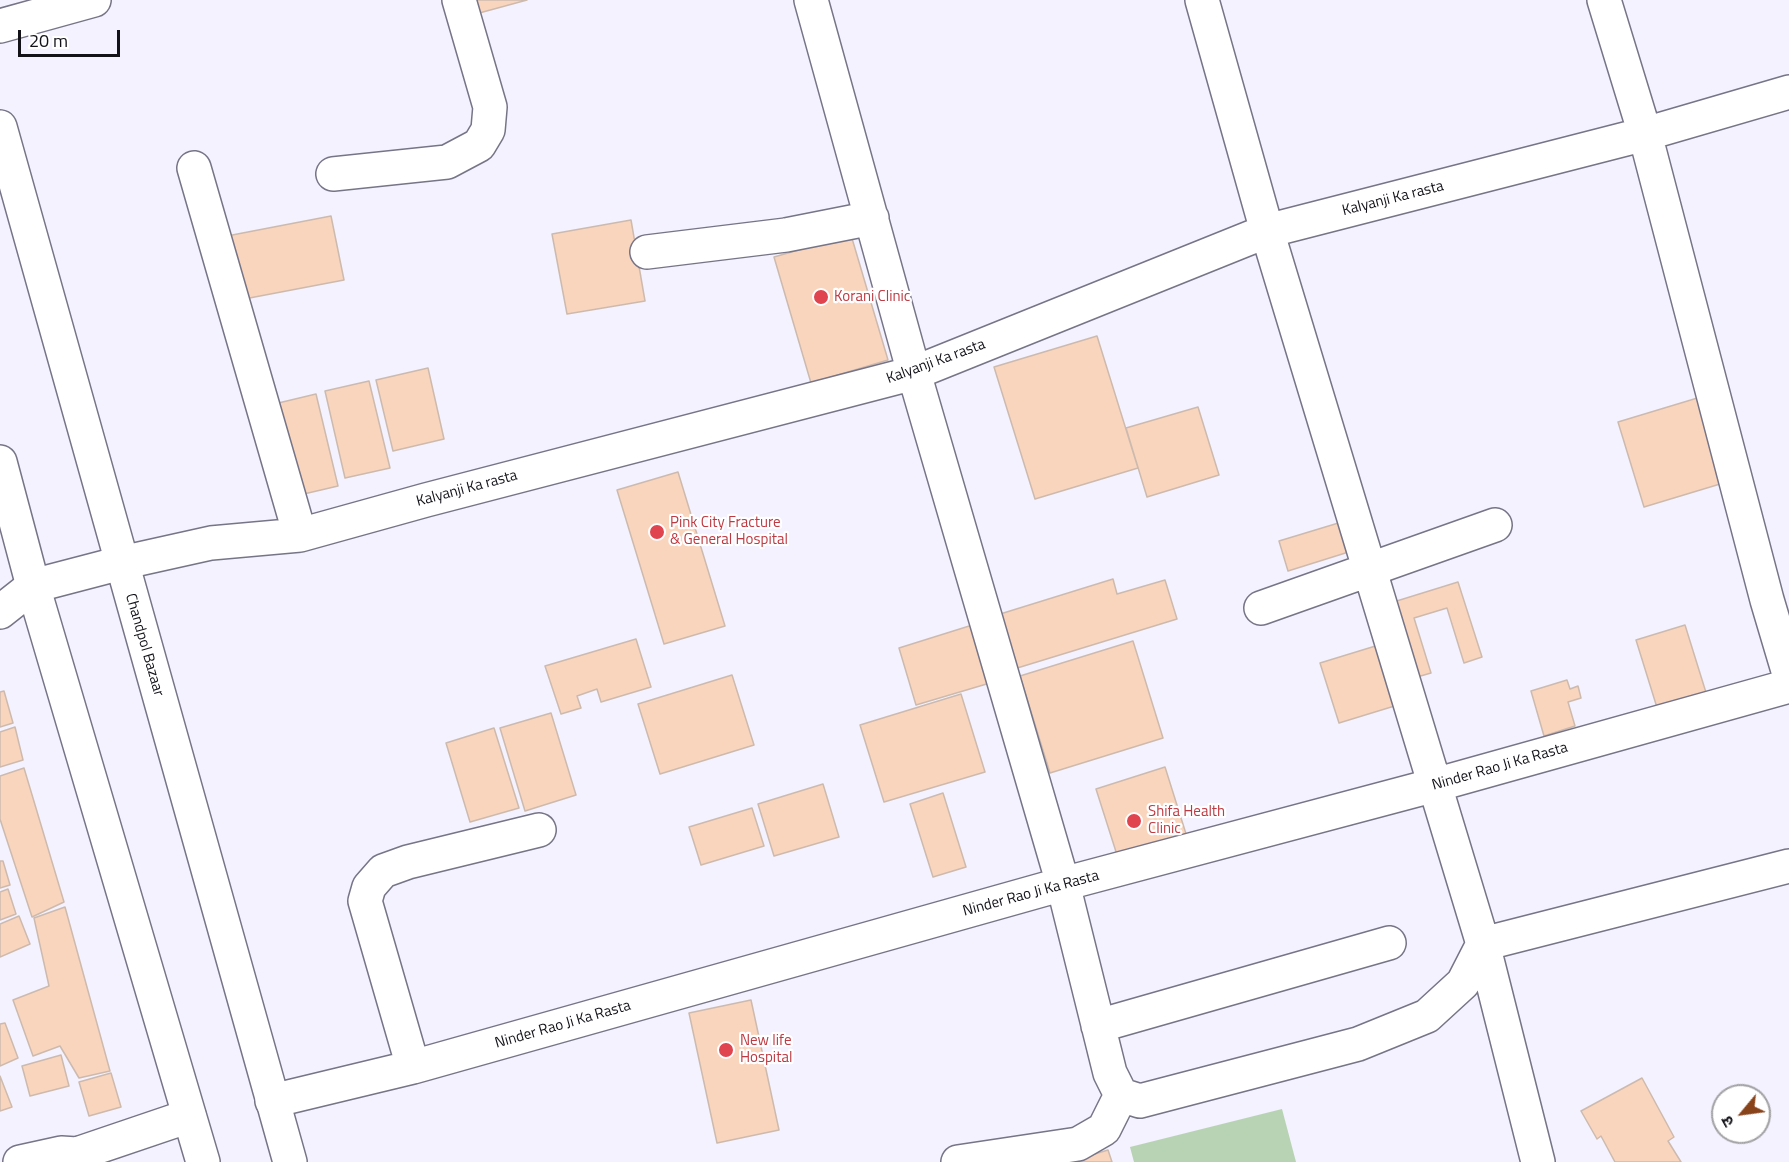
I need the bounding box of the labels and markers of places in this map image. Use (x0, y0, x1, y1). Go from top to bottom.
marker: Korani Clinic (812, 288, 830, 306)
place label: Korani Clinic (834, 288, 910, 306)
place label: Pink City Fracture & General Hospital (670, 514, 788, 549)
marker: Pink City Fracture & General Hospital (648, 523, 666, 541)
place label: Shifa Health Clinic (1148, 803, 1225, 838)
marker: Shifa Health Clinic (1125, 812, 1143, 830)
place label: New life Hospital (740, 1032, 792, 1067)
marker: New life Hospital (717, 1041, 735, 1059)

